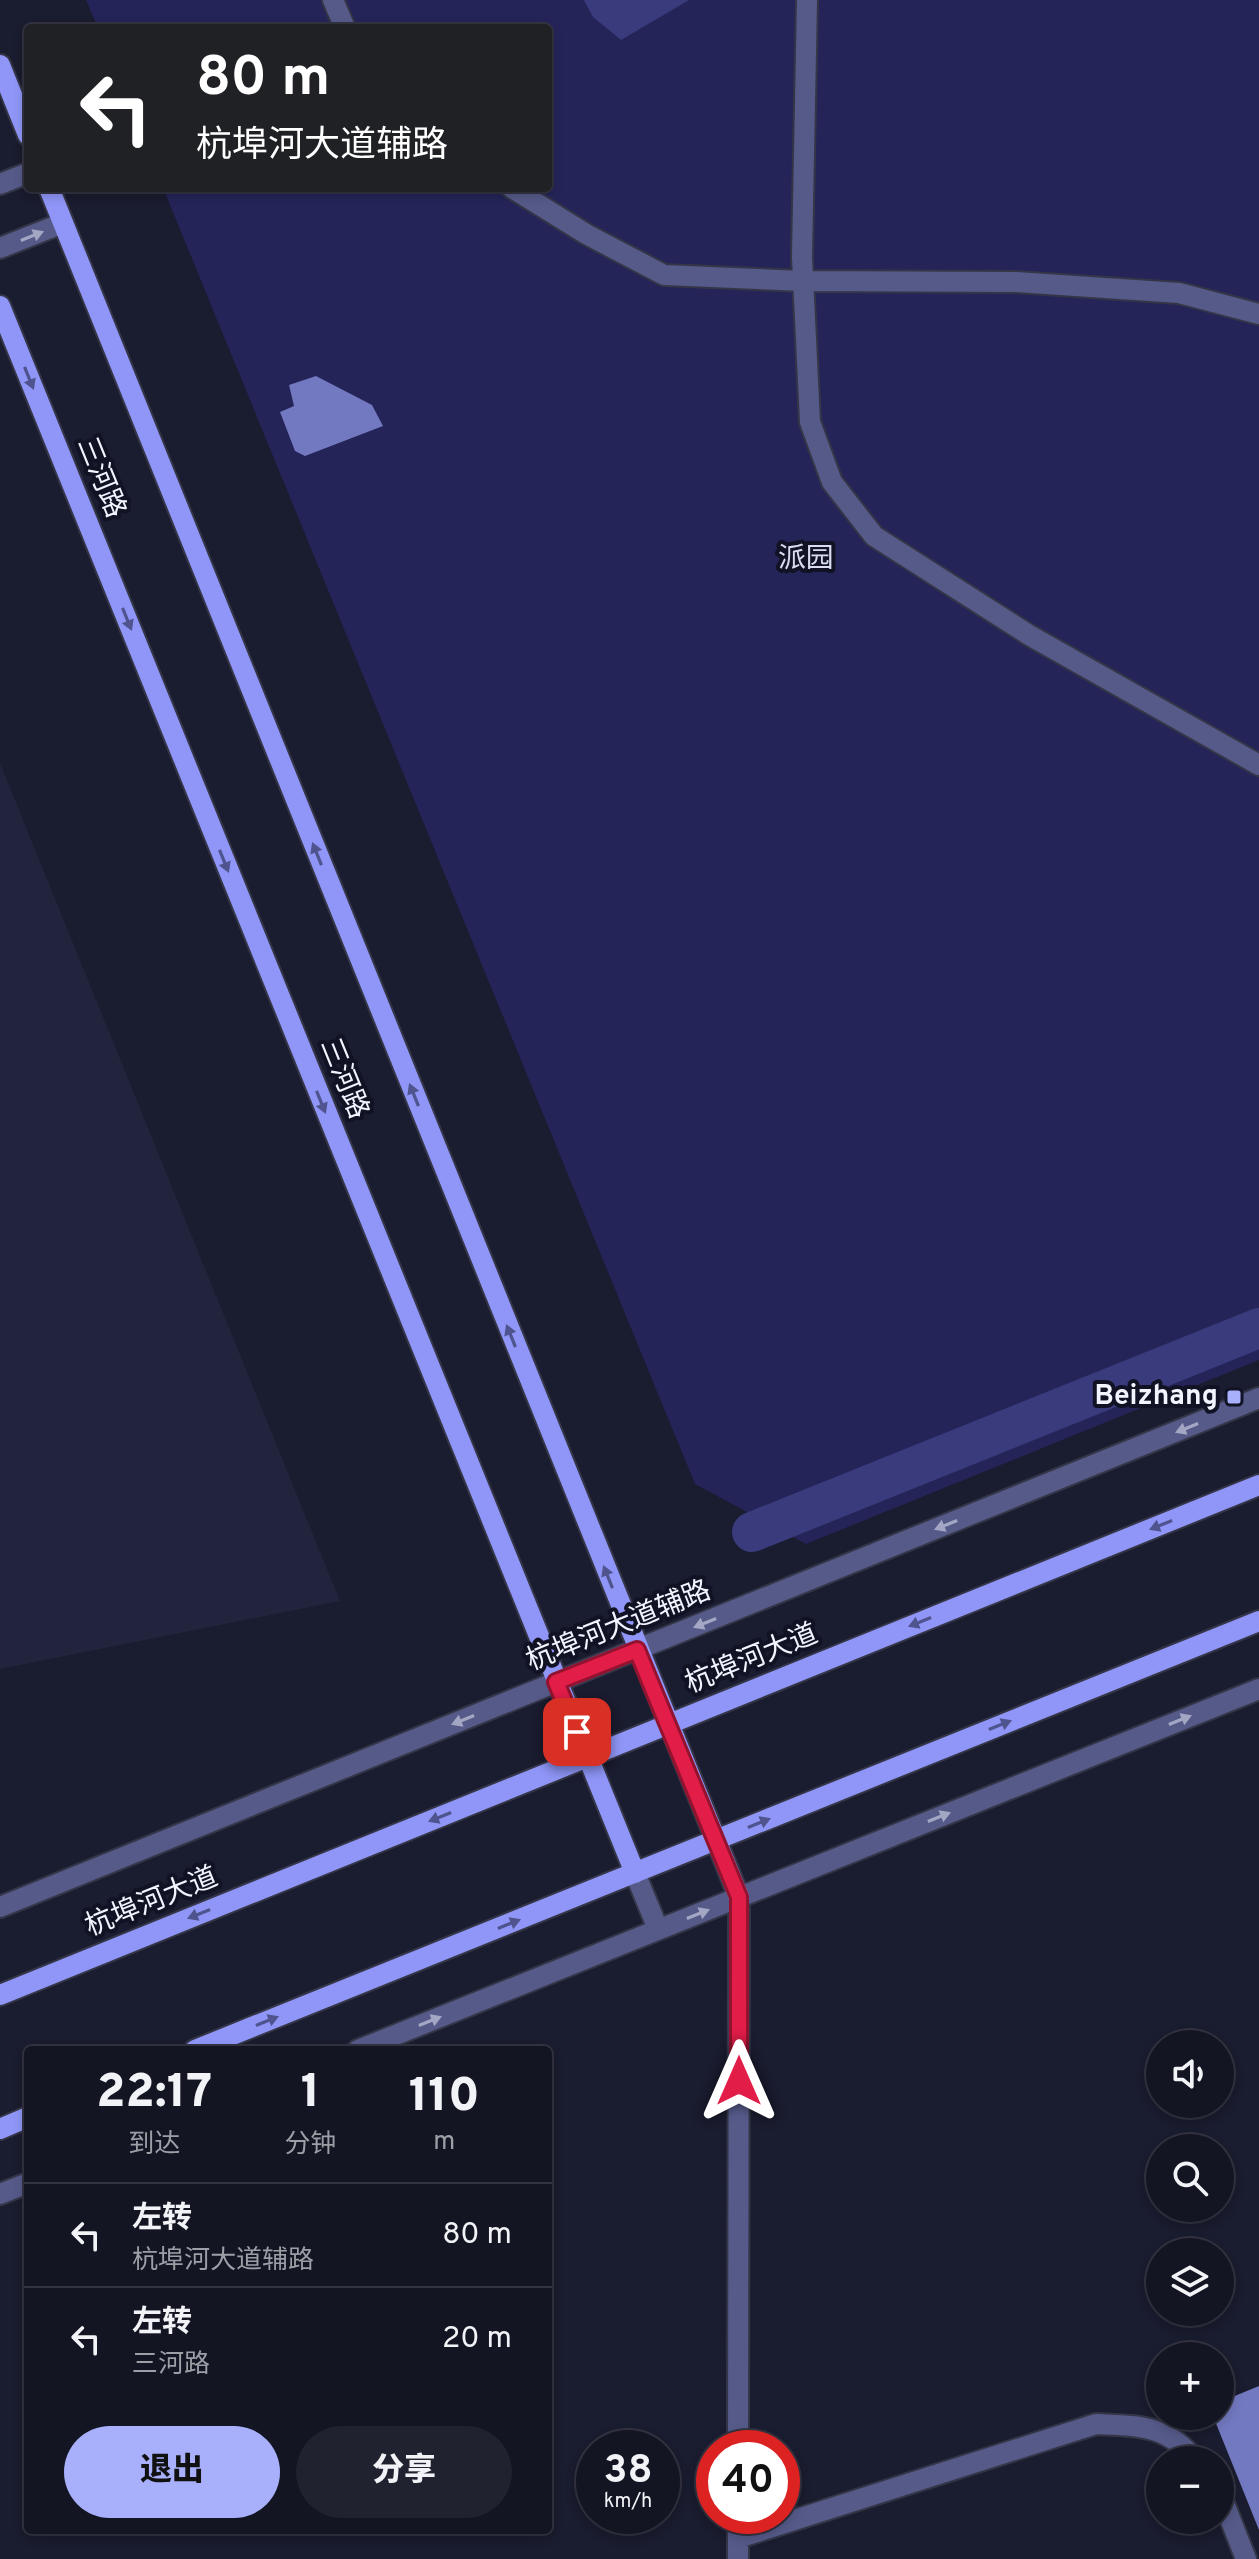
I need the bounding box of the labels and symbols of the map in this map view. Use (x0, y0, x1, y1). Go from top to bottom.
one-way arrow (20, 229, 44, 242)
one-way arrow (23, 366, 36, 390)
street label: 三河路 (68, 432, 132, 524)
park label: 派园 (778, 542, 834, 578)
one-way arrow (120, 608, 133, 631)
one-way arrow (310, 842, 323, 866)
one-way arrow (218, 849, 231, 873)
street label: 三河路 (311, 1033, 375, 1125)
one-way arrow (408, 1083, 421, 1107)
one-way arrow (315, 1090, 328, 1114)
one-way arrow (505, 1324, 518, 1348)
place label: Beizhang (1095, 1379, 1218, 1415)
marker: Beizhang (1225, 1388, 1243, 1406)
one-way arrow (1175, 1421, 1199, 1434)
one-way arrow (1149, 1518, 1173, 1531)
one-way arrow (934, 1519, 958, 1532)
one-way arrow (602, 1565, 615, 1589)
street label: 杭埠河大道辅路 (521, 1574, 717, 1680)
one-way arrow (693, 1616, 717, 1629)
one-way arrow (908, 1616, 932, 1629)
street label: 杭埠河大道 (680, 1617, 824, 1703)
pin (543, 1698, 611, 1766)
one-way arrow (1168, 1713, 1192, 1726)
one-way arrow (451, 1714, 475, 1727)
one-way arrow (988, 1719, 1012, 1732)
one-way arrow (428, 1810, 452, 1823)
one-way arrow (927, 1810, 951, 1823)
one-way arrow (747, 1816, 771, 1829)
street label: 杭埠河大道 (80, 1860, 224, 1946)
one-way arrow (686, 1907, 710, 1920)
one-way arrow (187, 1908, 211, 1921)
one-way arrow (497, 1917, 521, 1930)
one-way arrow (255, 2014, 279, 2027)
one-way arrow (418, 2014, 442, 2027)
position arrow (697, 2039, 781, 2123)
speed limit sign: 40 (696, 2430, 800, 2534)

